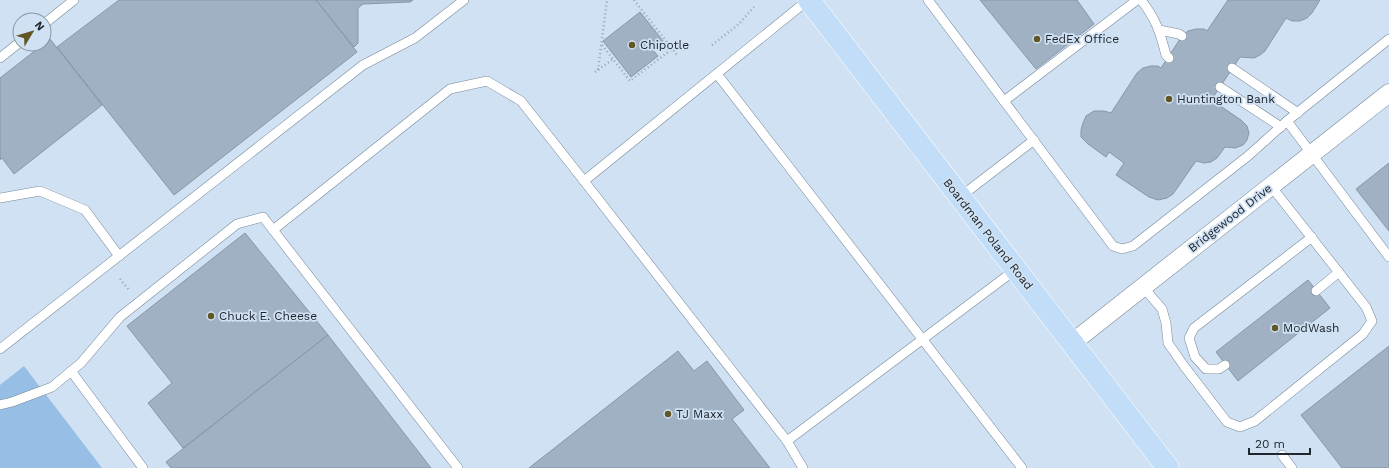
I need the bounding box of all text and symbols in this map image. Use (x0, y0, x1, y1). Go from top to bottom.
north arrow (12, 12, 52, 52)
text: N (32, 19, 47, 33)
place label: FedEx Office (1045, 32, 1119, 46)
marker: FedEx Office (1032, 34, 1042, 44)
place label: Chipotle (640, 38, 689, 52)
marker: Chipotle (627, 40, 637, 50)
place label: Huntington Bank (1177, 92, 1275, 106)
marker: Huntington Bank (1164, 94, 1174, 104)
street label: Boardman Poland Road (940, 176, 1036, 292)
street label: Bridgewood Drive (1185, 181, 1275, 255)
place label: Chuck E. Cheese (219, 309, 317, 323)
marker: Chuck E. Cheese (206, 311, 216, 321)
place label: ModWash (1283, 321, 1339, 335)
marker: ModWash (1270, 323, 1280, 333)
place label: TJ Maxx (676, 407, 723, 421)
marker: TJ Maxx (663, 409, 673, 419)
scale bar (1249, 430, 1310, 456)
text: 20 m (1255, 437, 1285, 451)

